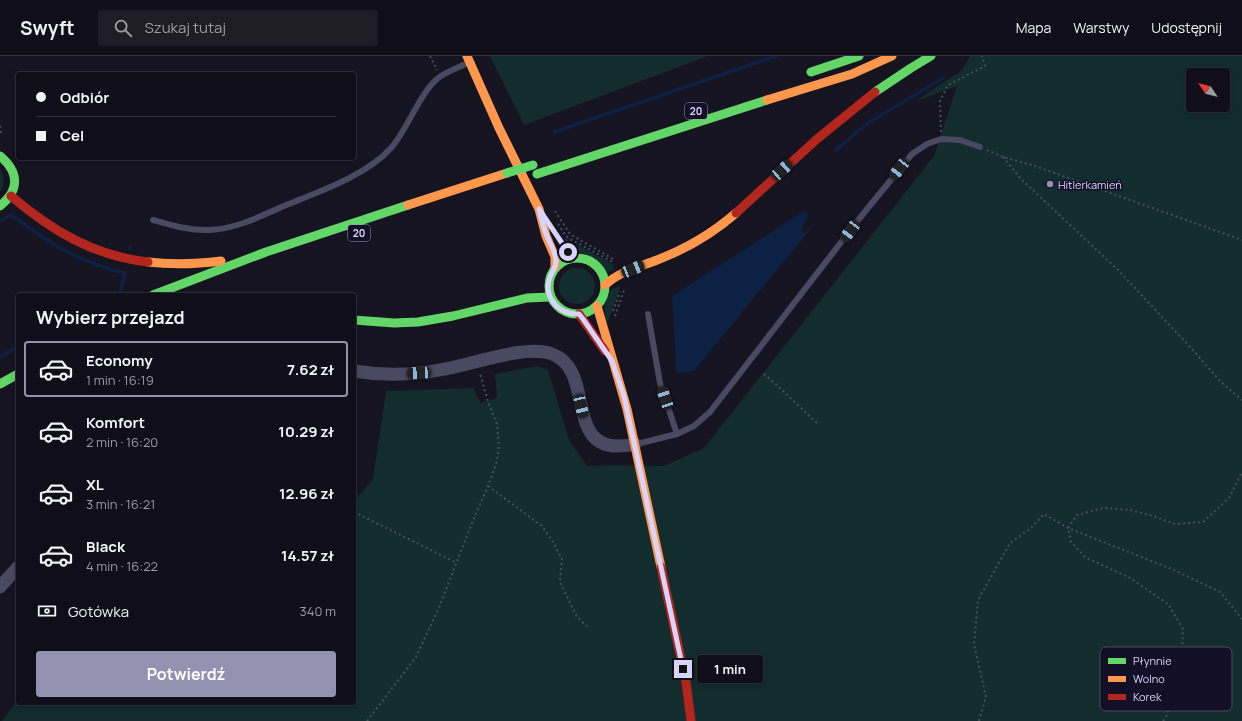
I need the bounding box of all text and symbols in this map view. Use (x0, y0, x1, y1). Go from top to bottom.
search box (98, 10, 378, 46)
text: Swyft (20, 15, 74, 41)
icon: search (112, 17, 134, 39)
text: Szukaj tutaj (144, 17, 226, 38)
text: Mapa (1016, 18, 1051, 37)
text: Warstwy (1073, 18, 1129, 37)
text: Udostępnij (1151, 18, 1222, 37)
north arrow (1186, 68, 1230, 112)
map controls (1186, 68, 1230, 112)
text: Odbiór (60, 87, 109, 108)
road number: 20 (685, 103, 707, 119)
text: Cel (60, 125, 84, 146)
car (887, 156, 911, 182)
car (769, 158, 795, 182)
place label: Hitlerkamień (1058, 177, 1122, 192)
marker: Hitlerkamień (1045, 179, 1055, 189)
car (838, 218, 862, 244)
road number: 20 (348, 225, 370, 241)
route start (559, 243, 577, 261)
car (620, 259, 646, 279)
text: Wybierz przejazd (36, 305, 185, 329)
text: Economy (86, 350, 153, 371)
icon: car (38, 351, 74, 387)
text: 7.62 zł (287, 359, 334, 380)
car (407, 366, 431, 380)
text: 1 min · 16:19 (86, 371, 154, 389)
car (655, 385, 675, 411)
car (572, 393, 590, 419)
text: Komfort (86, 412, 145, 433)
icon: car (38, 413, 74, 449)
text: 10.29 zł (278, 421, 334, 442)
text: 2 min · 16:20 (86, 433, 158, 451)
text: XL (86, 474, 104, 495)
icon: car (38, 475, 74, 511)
text: 12.96 zł (279, 483, 334, 504)
text: 3 min · 16:21 (86, 495, 155, 513)
text: Black (86, 536, 125, 557)
icon: car (38, 537, 74, 573)
text: 14.57 zł (281, 545, 334, 566)
text: 4 min · 16:22 (86, 557, 158, 575)
icon: cash (36, 600, 58, 622)
text: Gotówka (68, 601, 129, 622)
text: 340 m (300, 602, 336, 620)
legend (1100, 647, 1232, 711)
button: Potwierdź (36, 651, 336, 697)
text: Płynnie (1133, 653, 1172, 668)
callout: 1 min (697, 655, 763, 683)
route end (674, 660, 692, 678)
text: 1 min (714, 660, 746, 678)
text: Wolno (1133, 671, 1165, 686)
text: Korek (1133, 689, 1162, 704)

